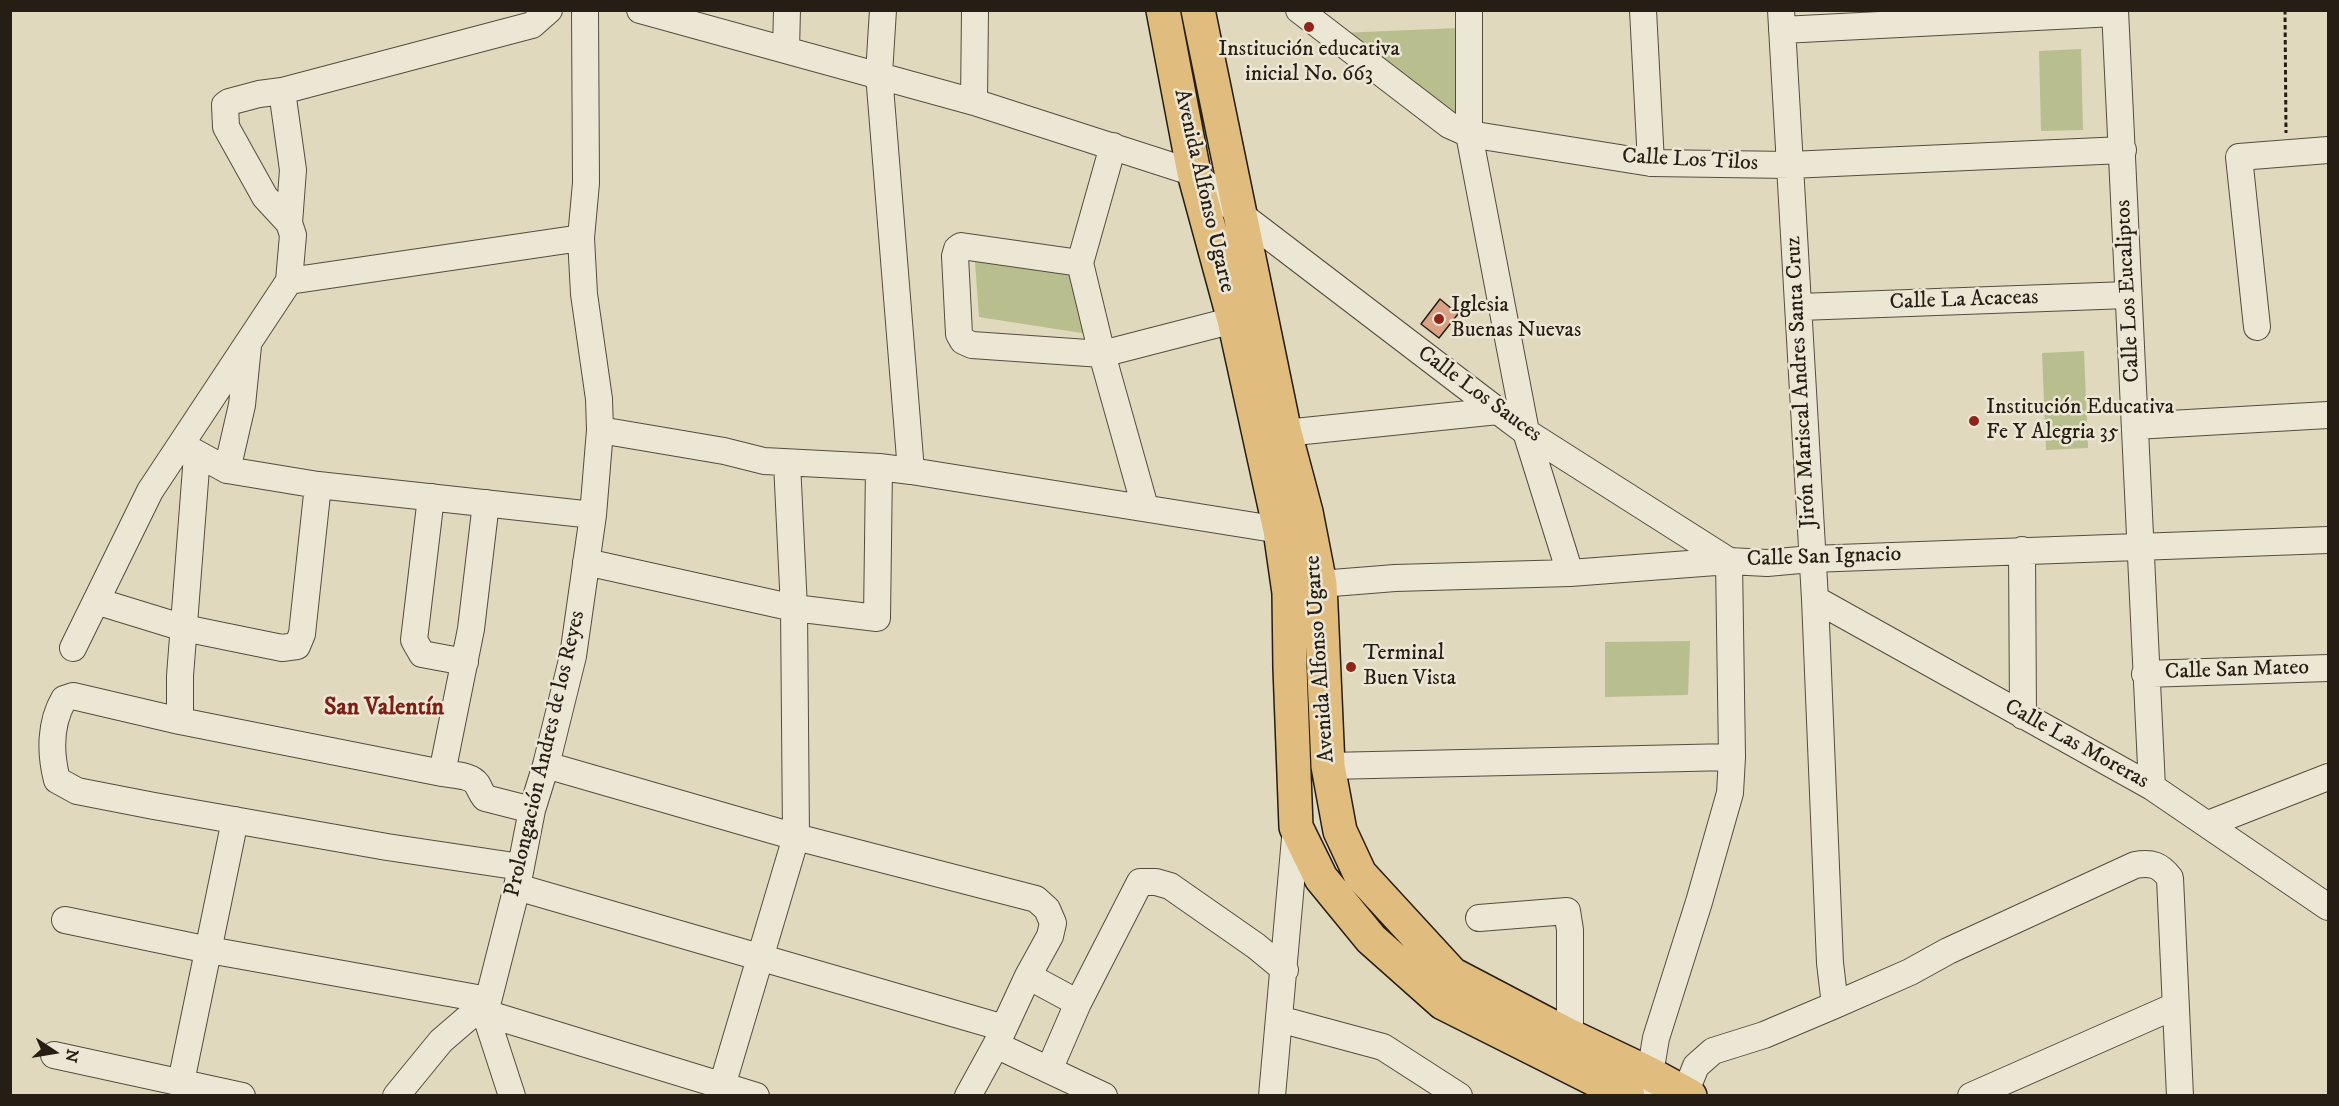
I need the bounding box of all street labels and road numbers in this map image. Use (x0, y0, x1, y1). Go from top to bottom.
street label: Avenida Alfonso Ugarte (1167, 87, 1239, 295)
street label: Calle Los Tilos (1621, 144, 1759, 178)
street label: Calle Los Eucaliptos (2111, 199, 2147, 383)
street label: Jirón Mariscal Andres Santa Cruz (1781, 236, 1823, 528)
street label: Calle La Acaceas (1889, 285, 2039, 317)
street label: Calle Los Sauces (1412, 341, 1546, 449)
street label: Calle San Ignacio (1746, 542, 1902, 574)
street label: Avenida Alfonso Ugarte (1301, 554, 1341, 764)
street label: Prolongación Andres de los Reyes (500, 608, 592, 900)
street label: Calle San Mateo (2164, 655, 2310, 687)
street label: Calle Las Moreras (1999, 694, 2153, 796)

